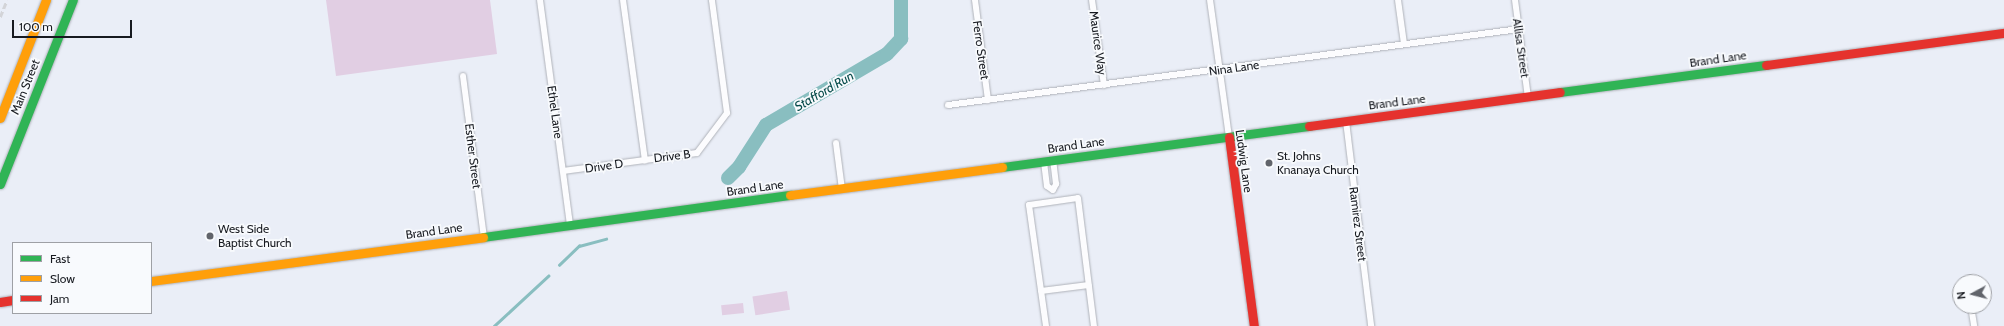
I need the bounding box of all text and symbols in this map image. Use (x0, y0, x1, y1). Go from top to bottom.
street label: Maurice Way (1086, 10, 1110, 76)
scale bar (14, 12, 134, 38)
street label: Allisa Street (1510, 17, 1532, 79)
text: 100 m (19, 19, 53, 34)
street label: Ferro Street (970, 20, 992, 80)
street label: Brand Lane (1689, 48, 1747, 70)
street label: Main Street (7, 57, 43, 117)
street label: Nina Lane (1208, 57, 1260, 79)
water label: Stafford Run (792, 68, 856, 114)
street label: Ethel Lane (544, 85, 566, 139)
street label: Brand Lane (1368, 91, 1426, 113)
street label: Esther Street (462, 123, 484, 189)
street label: Ludwig Lane (1232, 129, 1256, 193)
street label: Brand Lane (1047, 134, 1105, 156)
street label: Drive B (653, 147, 691, 165)
place label: St. Johns Knanaya Church (1277, 149, 1359, 177)
street label: Drive D (584, 156, 624, 176)
marker: St. Johns Knanaya Church (1264, 158, 1274, 168)
street label: Brand Lane (726, 177, 784, 199)
street label: Ramirez Street (1346, 186, 1370, 262)
street label: Brand Lane (405, 220, 463, 242)
place label: West Side Baptist Church (218, 222, 292, 250)
marker: West Side Baptist Church (205, 231, 215, 241)
legend (12, 242, 152, 314)
text: Fast (50, 251, 70, 266)
text: Slow (50, 271, 75, 286)
north arrow (1952, 274, 1992, 314)
text: Jam (50, 291, 69, 306)
text: N (1954, 291, 1969, 300)

